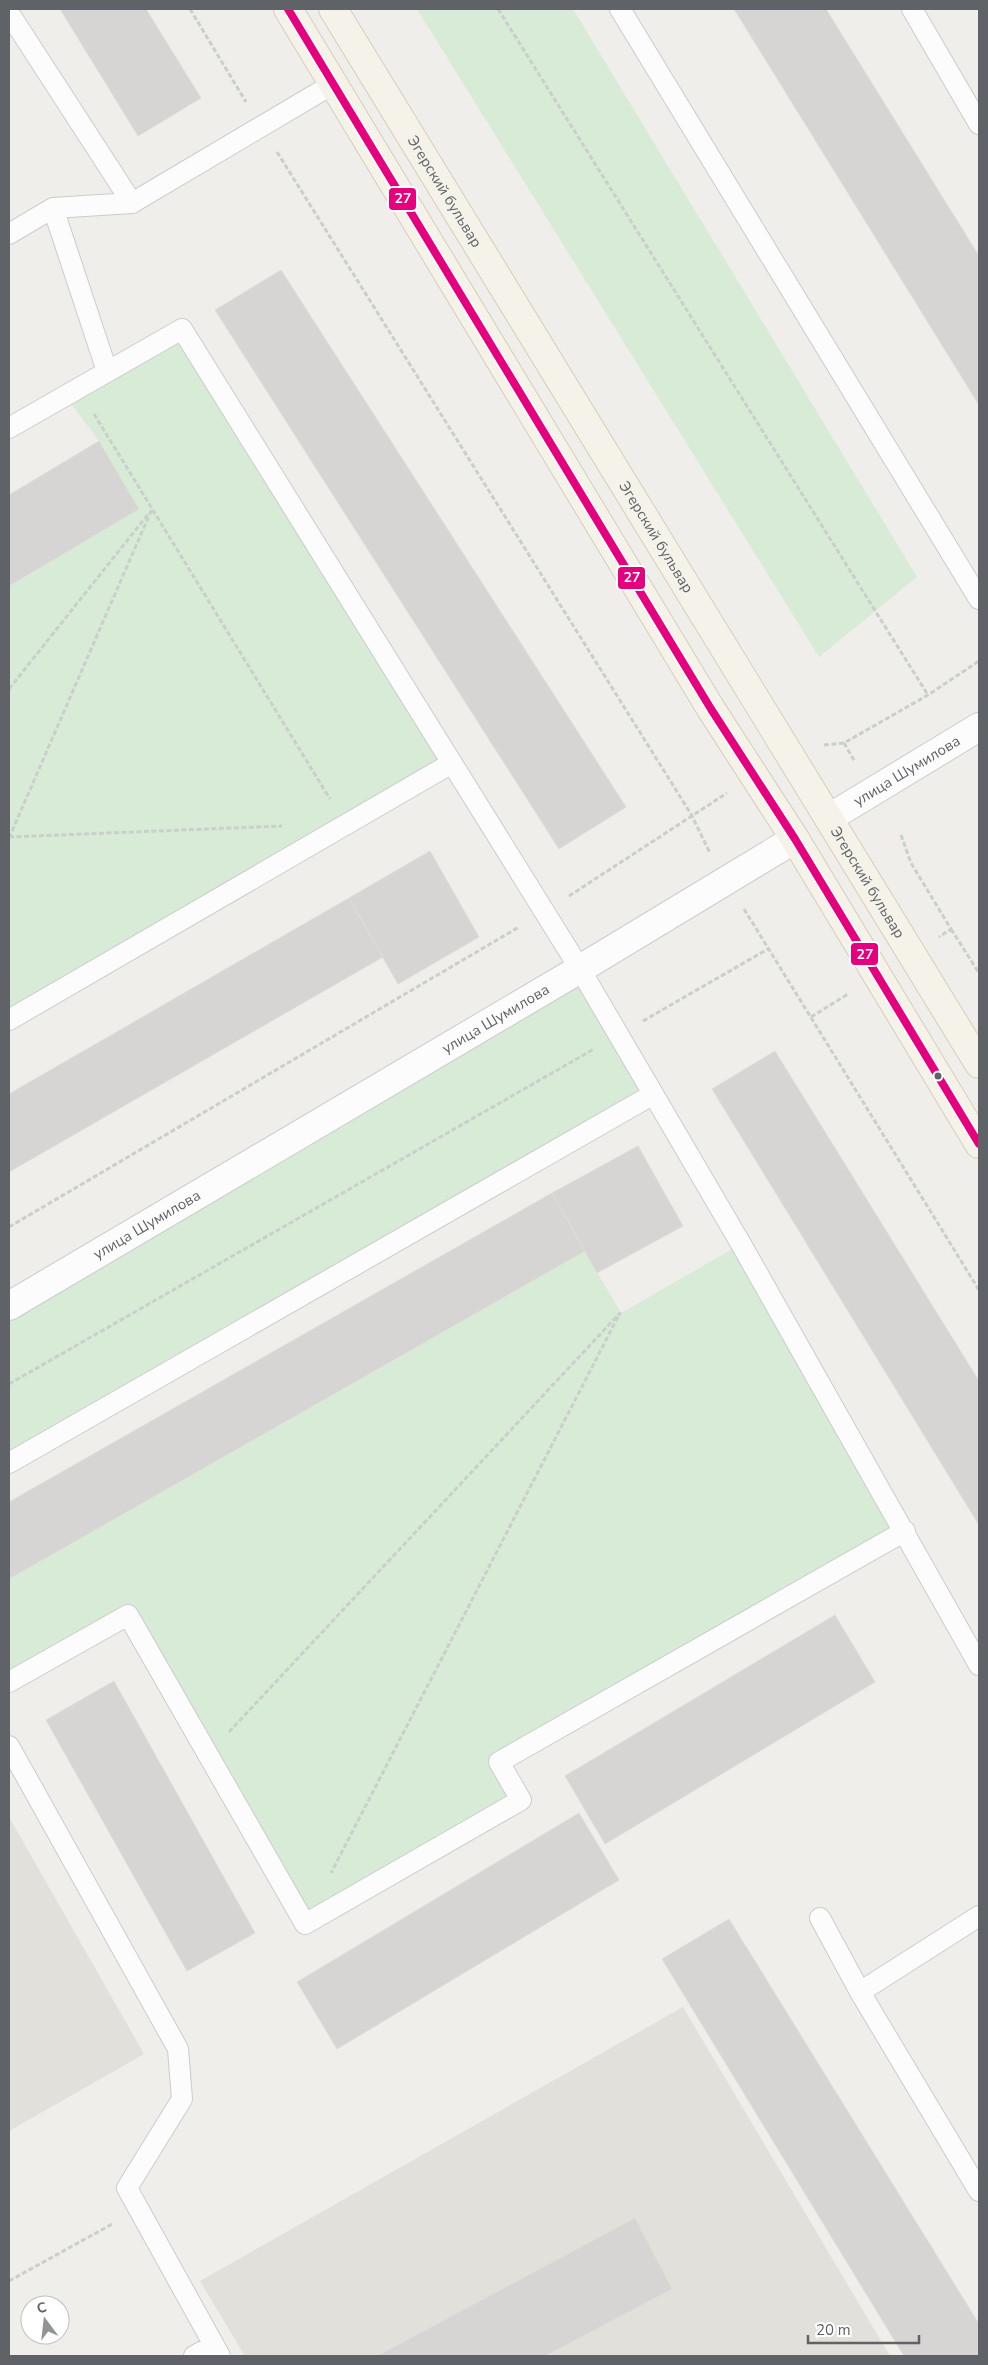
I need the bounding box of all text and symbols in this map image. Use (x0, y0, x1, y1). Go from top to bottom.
street label: Эгерский бульвар (403, 132, 487, 251)
line badge: 27 (388, 187, 417, 211)
text: 27 (395, 189, 411, 208)
street label: Эгерский бульвар (614, 477, 698, 597)
line badge: 27 (617, 566, 646, 590)
text: 27 (624, 568, 640, 587)
street label: улица Шумилова (850, 731, 964, 811)
street label: Эгерский бульвар (826, 823, 910, 942)
line badge: 27 (850, 942, 879, 966)
text: 27 (857, 945, 873, 964)
street label: улица Шумилова (438, 979, 553, 1058)
unlabelled marker (933, 1071, 943, 1081)
street label: улица Шумилова (89, 1185, 204, 1264)
north arrow (20, 2295, 70, 2345)
text: С (35, 2297, 49, 2318)
scale bar (808, 2312, 919, 2344)
text: 20 m (816, 2320, 851, 2340)

